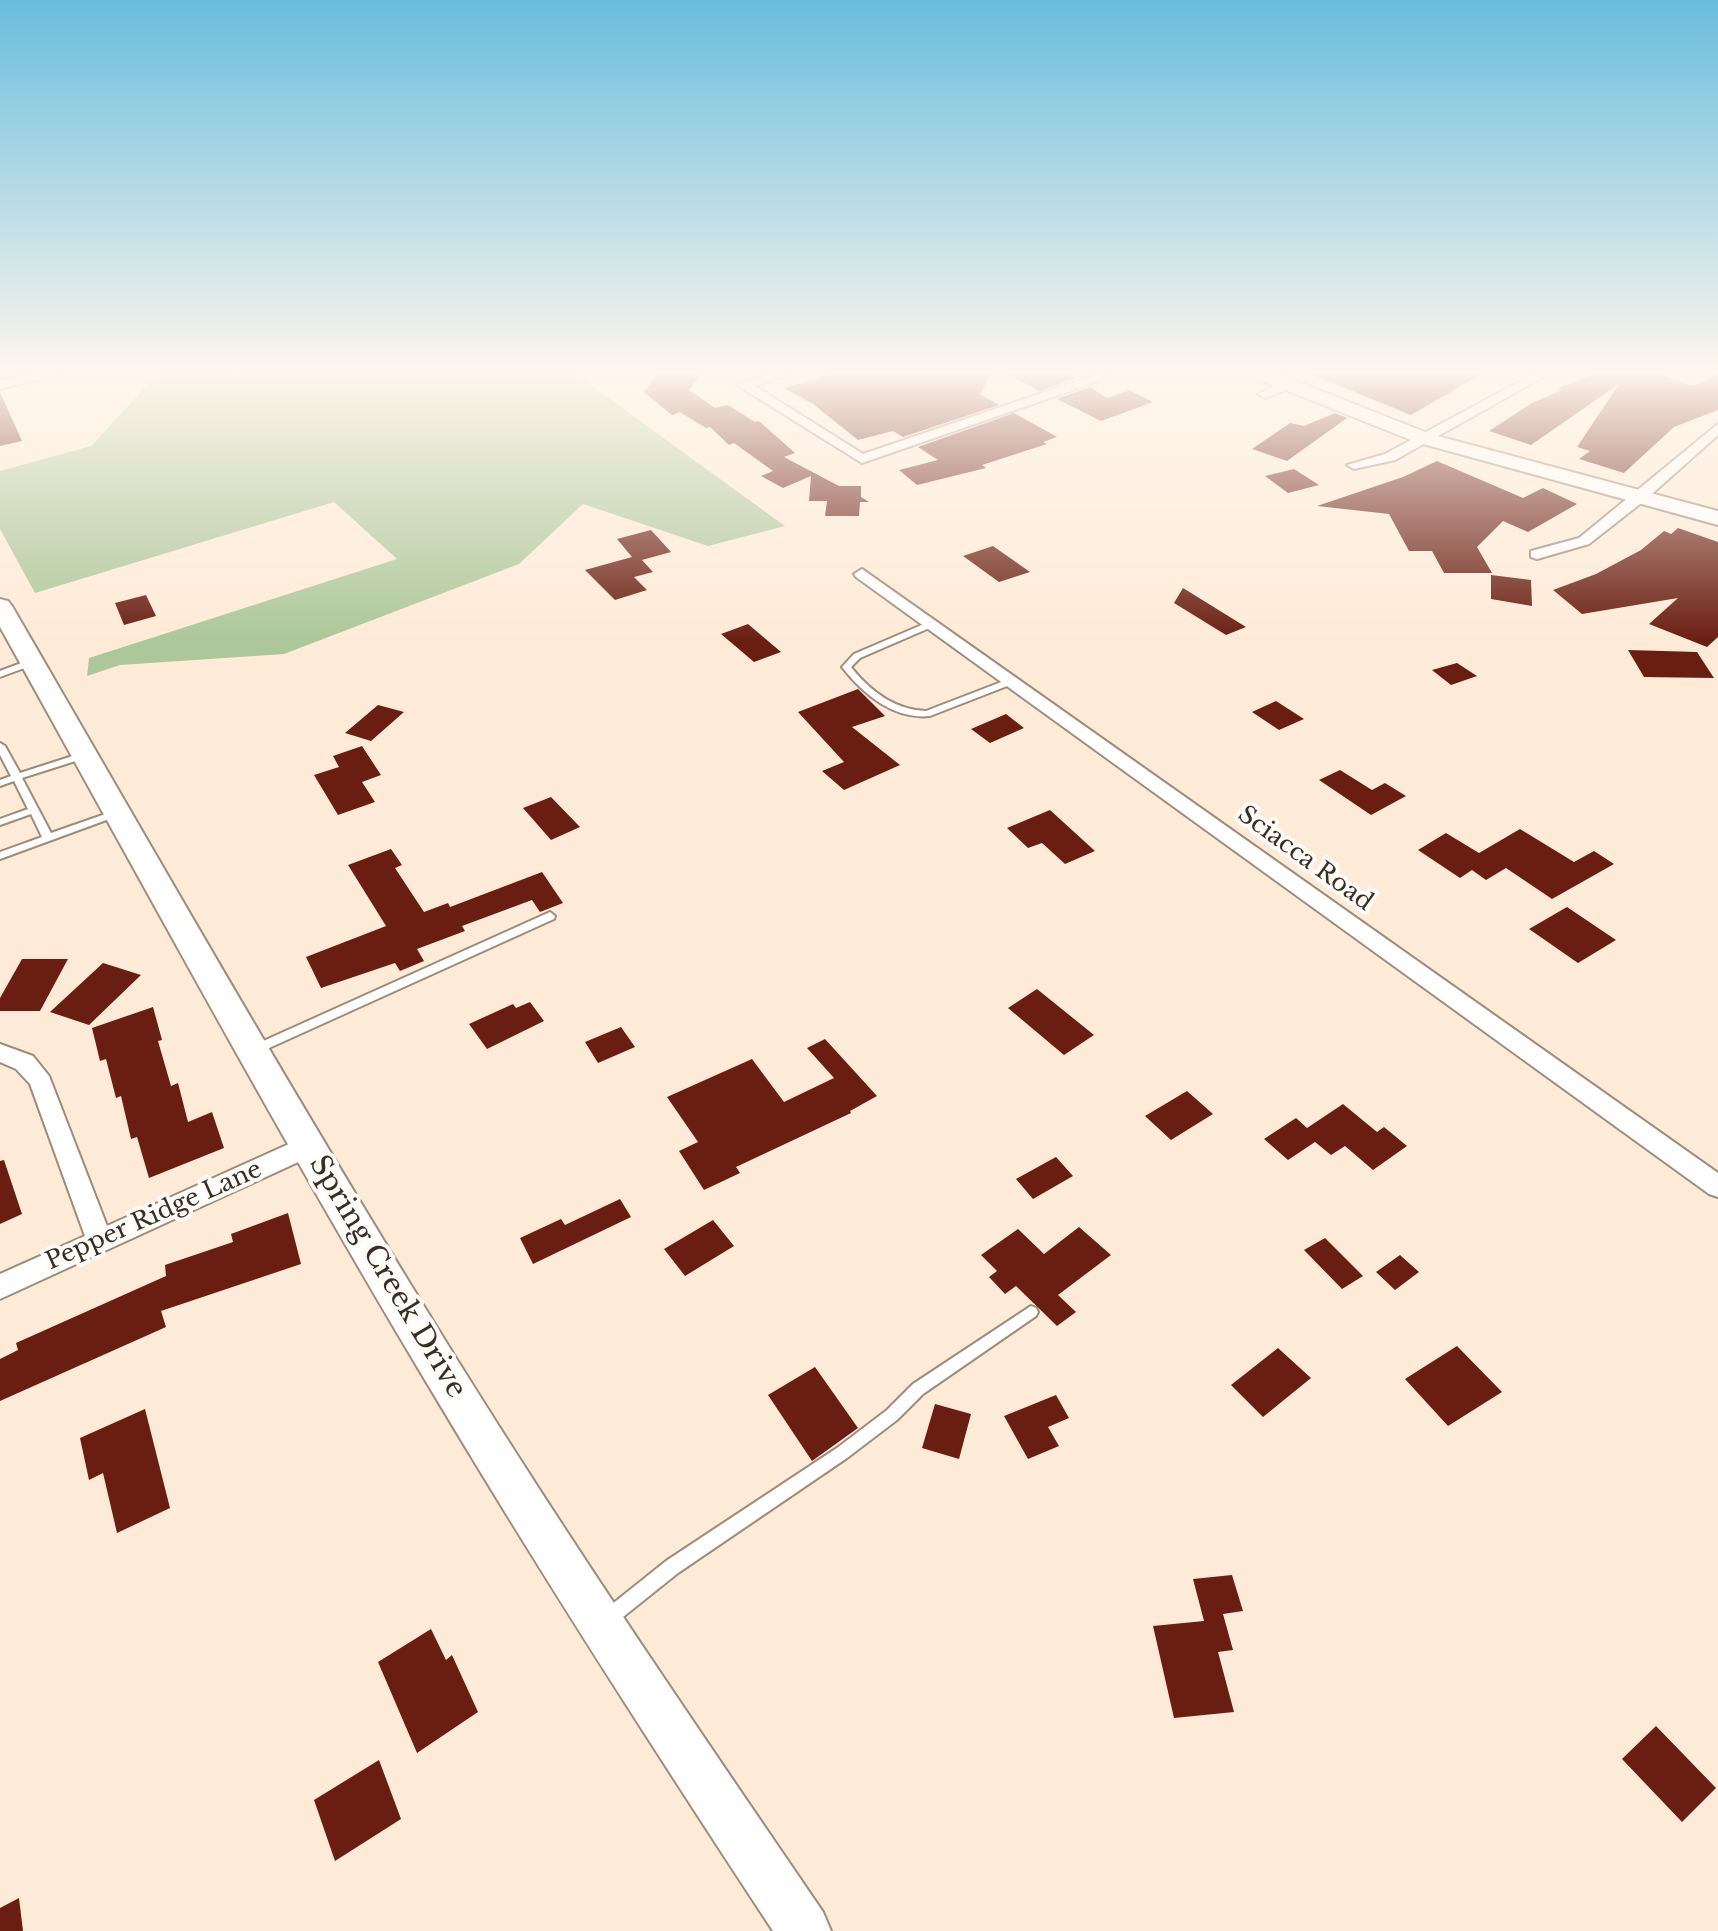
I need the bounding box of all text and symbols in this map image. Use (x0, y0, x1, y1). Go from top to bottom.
street label: Sciacca Road (1232, 800, 1378, 918)
street label: Spring Creek Drive (301, 1150, 473, 1404)
street label: Pepper Ridge Lane (42, 1155, 266, 1277)

